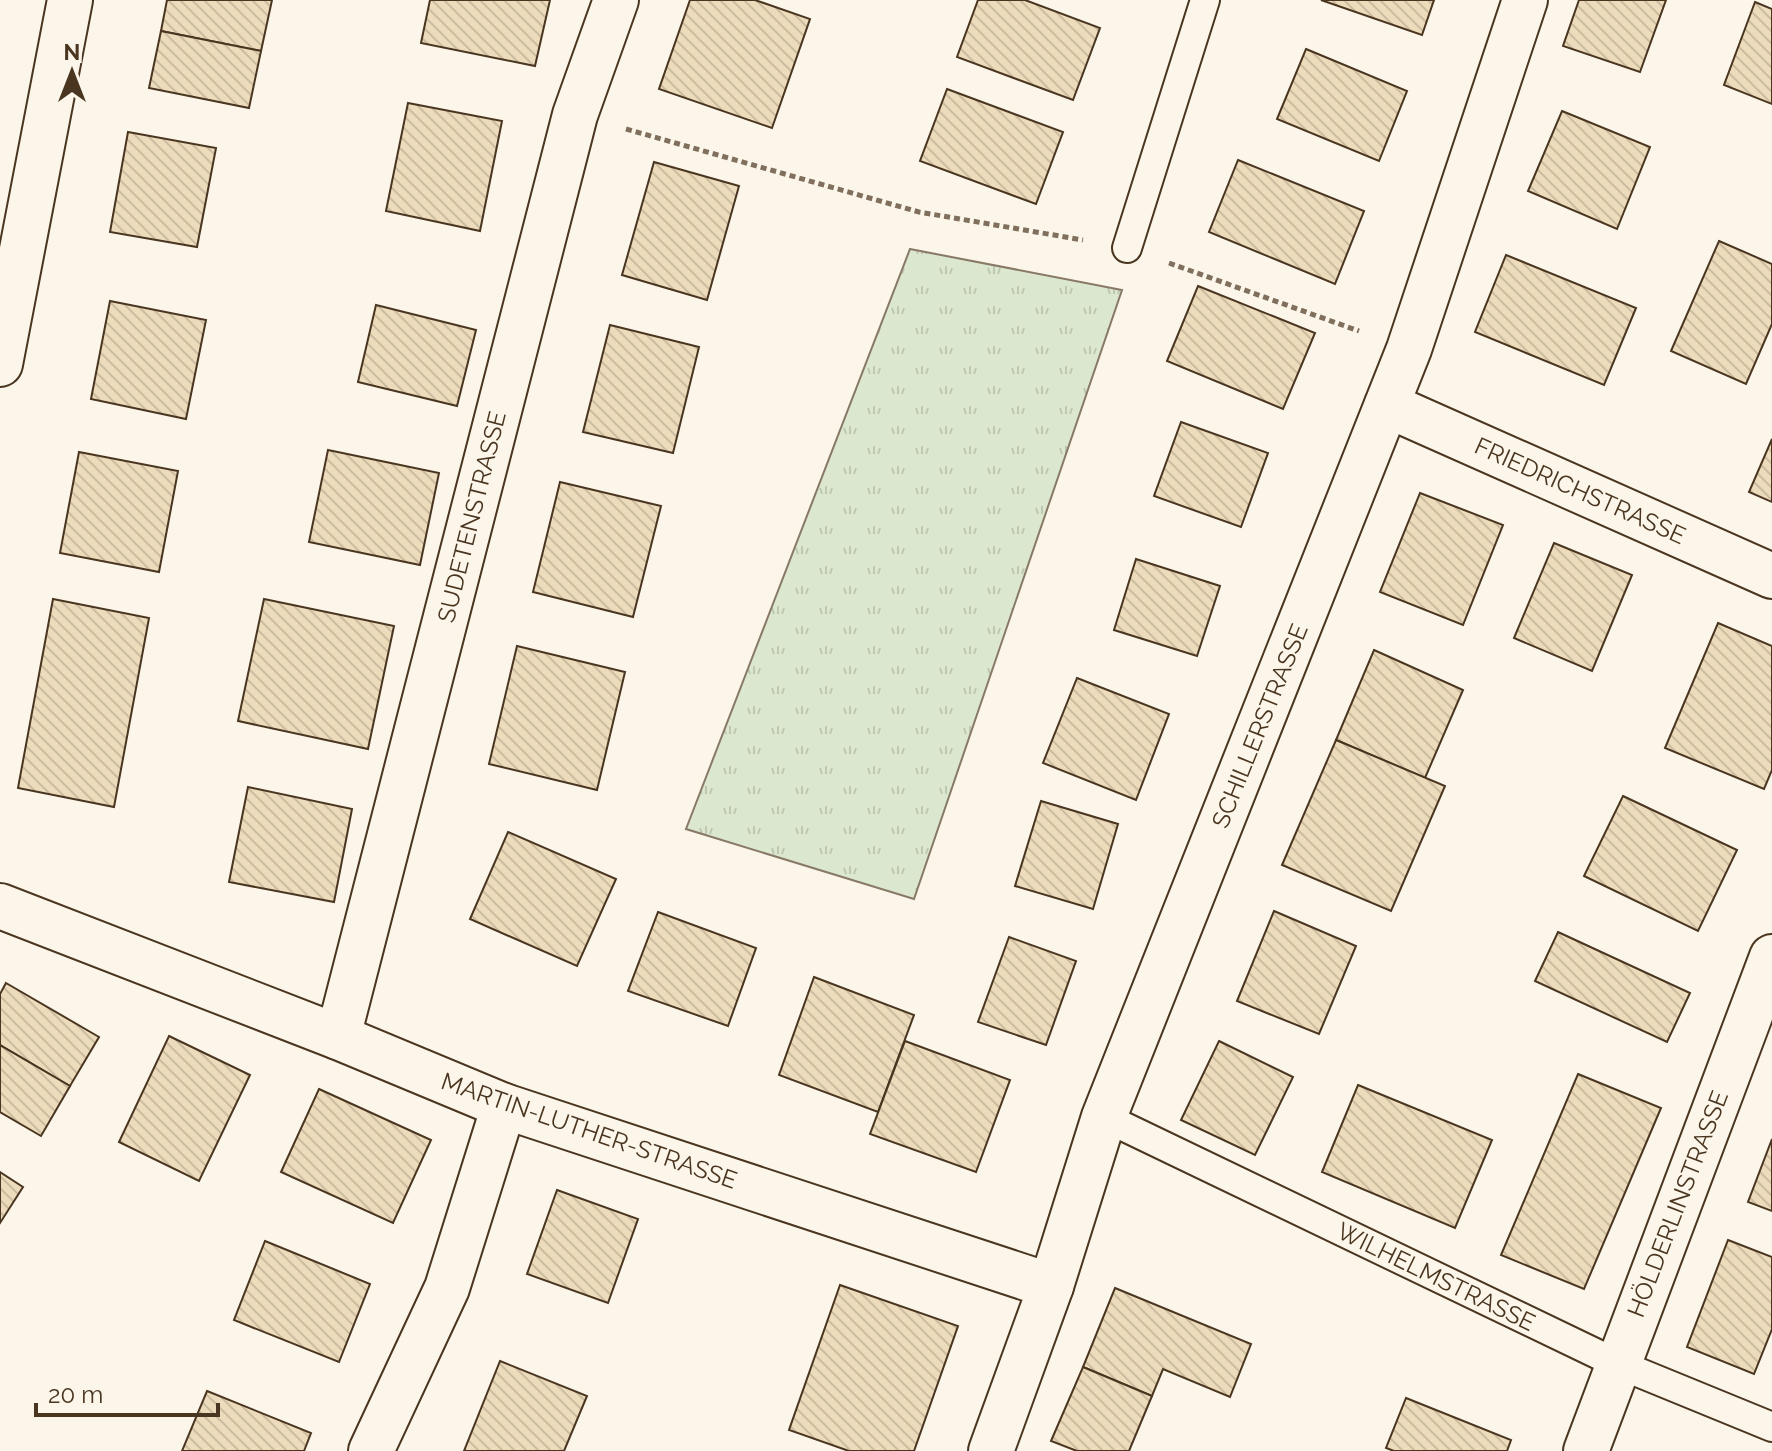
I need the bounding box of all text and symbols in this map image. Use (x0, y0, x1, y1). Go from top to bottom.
north arrow (32, 32, 112, 112)
text: N (64, 39, 80, 65)
street label: SUDETENSTRASSE (431, 408, 512, 626)
street label: FRIEDRICHSTRASSE (1470, 431, 1690, 550)
street label: SCHILLERSTRASSE (1205, 620, 1314, 832)
street label: MARTIN-LUTHER-STRASSE (438, 1066, 741, 1195)
street label: HÖLDERLINSTRASSE (1621, 1087, 1734, 1321)
street label: WILHELMSTRASSE (1332, 1216, 1540, 1337)
scale bar (36, 1367, 218, 1417)
text: 20 m (48, 1380, 103, 1409)

